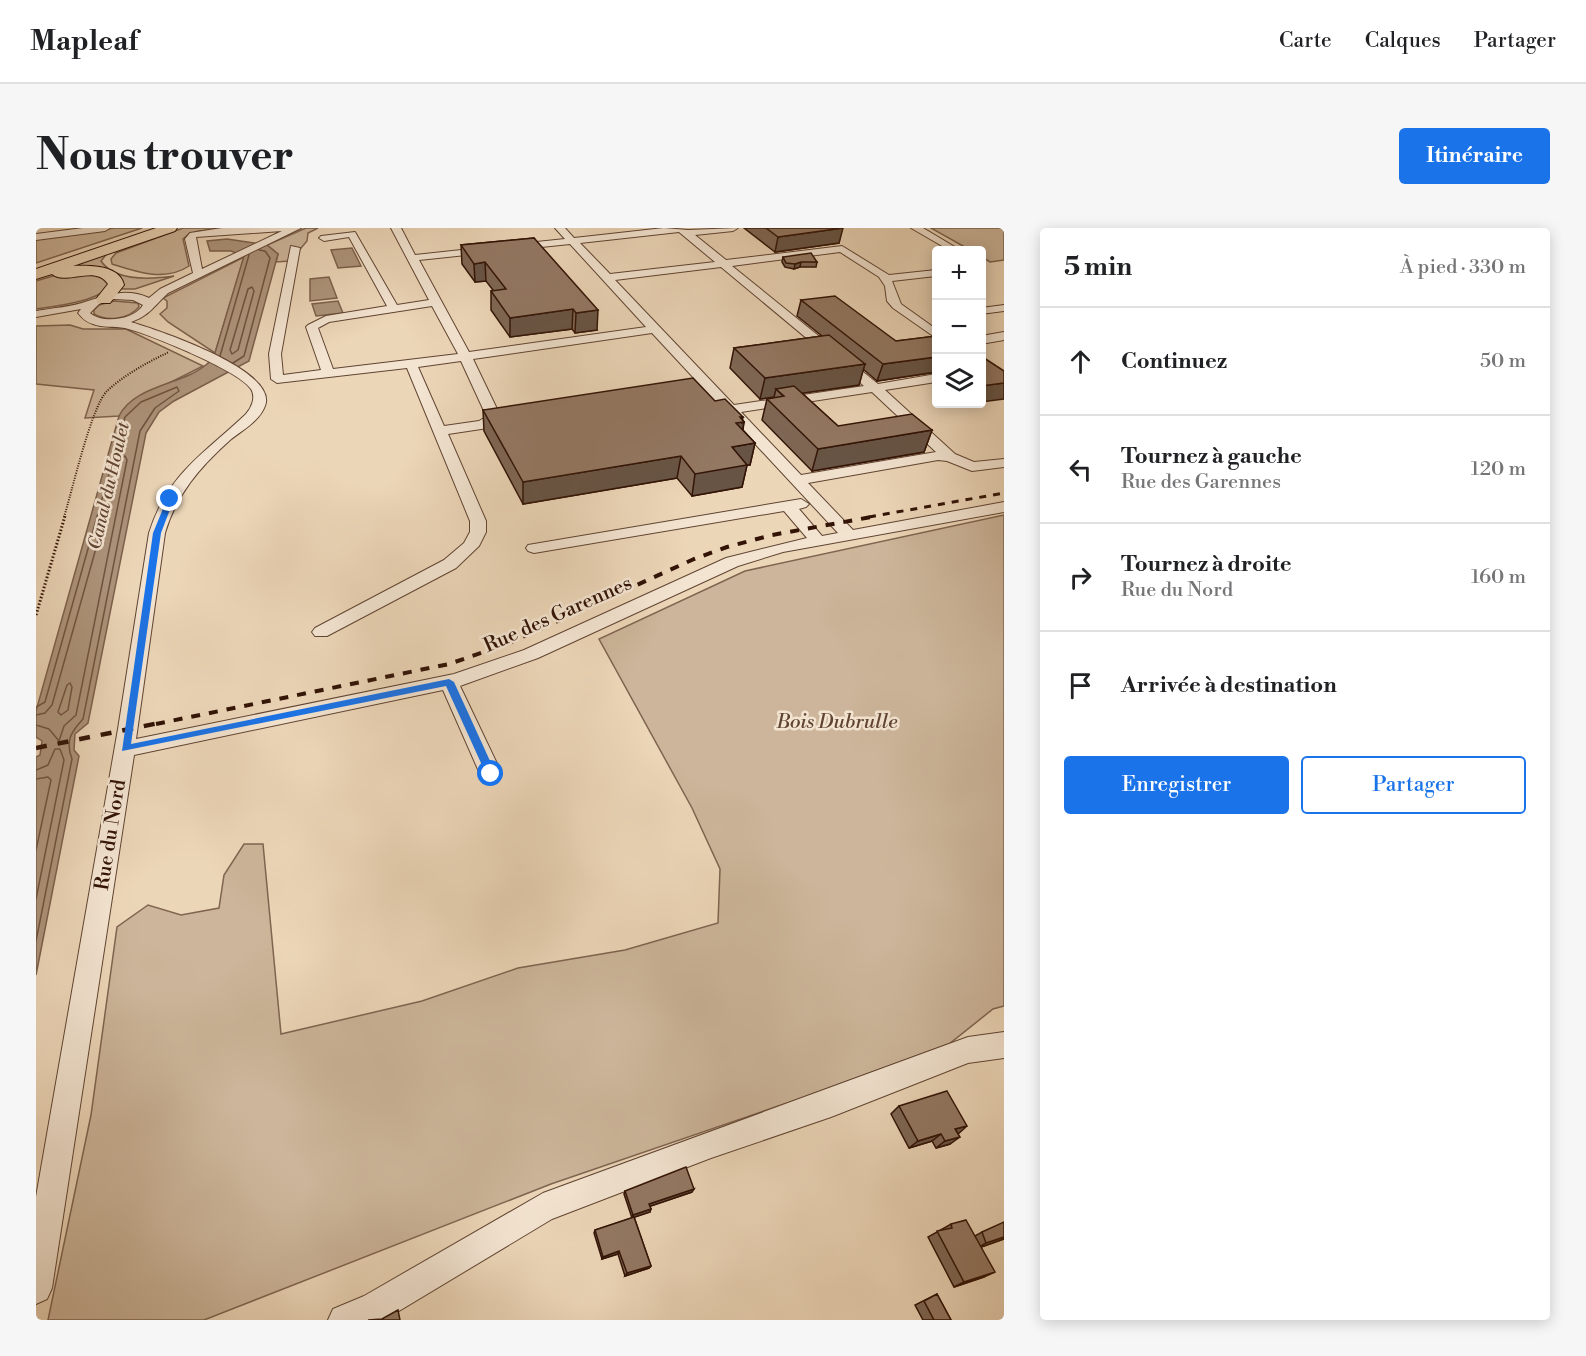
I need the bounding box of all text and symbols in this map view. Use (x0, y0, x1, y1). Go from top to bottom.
text: Mapleaf (30, 24, 138, 59)
text: Carte (1279, 28, 1332, 54)
text: Calques (1365, 28, 1441, 54)
text: Partager (1474, 28, 1556, 54)
button: Itinéraire (1399, 128, 1550, 184)
text: Nous trouver (36, 130, 294, 183)
map controls (932, 246, 986, 408)
button: + (932, 246, 986, 300)
text: 5 min (1064, 251, 1132, 283)
text: À pied · 330 m (1400, 255, 1526, 280)
button: − (932, 300, 986, 354)
icon: ahead (1064, 345, 1097, 378)
text: Continuez (1121, 348, 1227, 375)
text: 50 m (1480, 349, 1526, 374)
button: layers (932, 354, 986, 408)
water label: Canal du Houlet (83, 419, 135, 552)
text: Tournez à gauche (1121, 443, 1302, 470)
icon: left (1064, 453, 1097, 486)
text: 120 m (1471, 457, 1526, 482)
text: Rue des Garennes (1121, 470, 1281, 495)
route end (156, 485, 182, 511)
text: Tournez à droite (1121, 551, 1292, 578)
icon: right (1064, 561, 1097, 594)
text: 160 m (1471, 565, 1526, 590)
street label: Rue des Garennes (480, 571, 636, 659)
text: Rue du Nord (1121, 578, 1233, 603)
icon: arrive (1064, 669, 1097, 702)
text: Arrivée à destination (1121, 672, 1337, 699)
park label: Bois Dubrulle (775, 710, 898, 735)
button: Enregistrer (1064, 756, 1289, 814)
button: Partager (1301, 756, 1526, 814)
route start (477, 760, 503, 786)
street label: Rue du Nord (90, 777, 132, 892)

